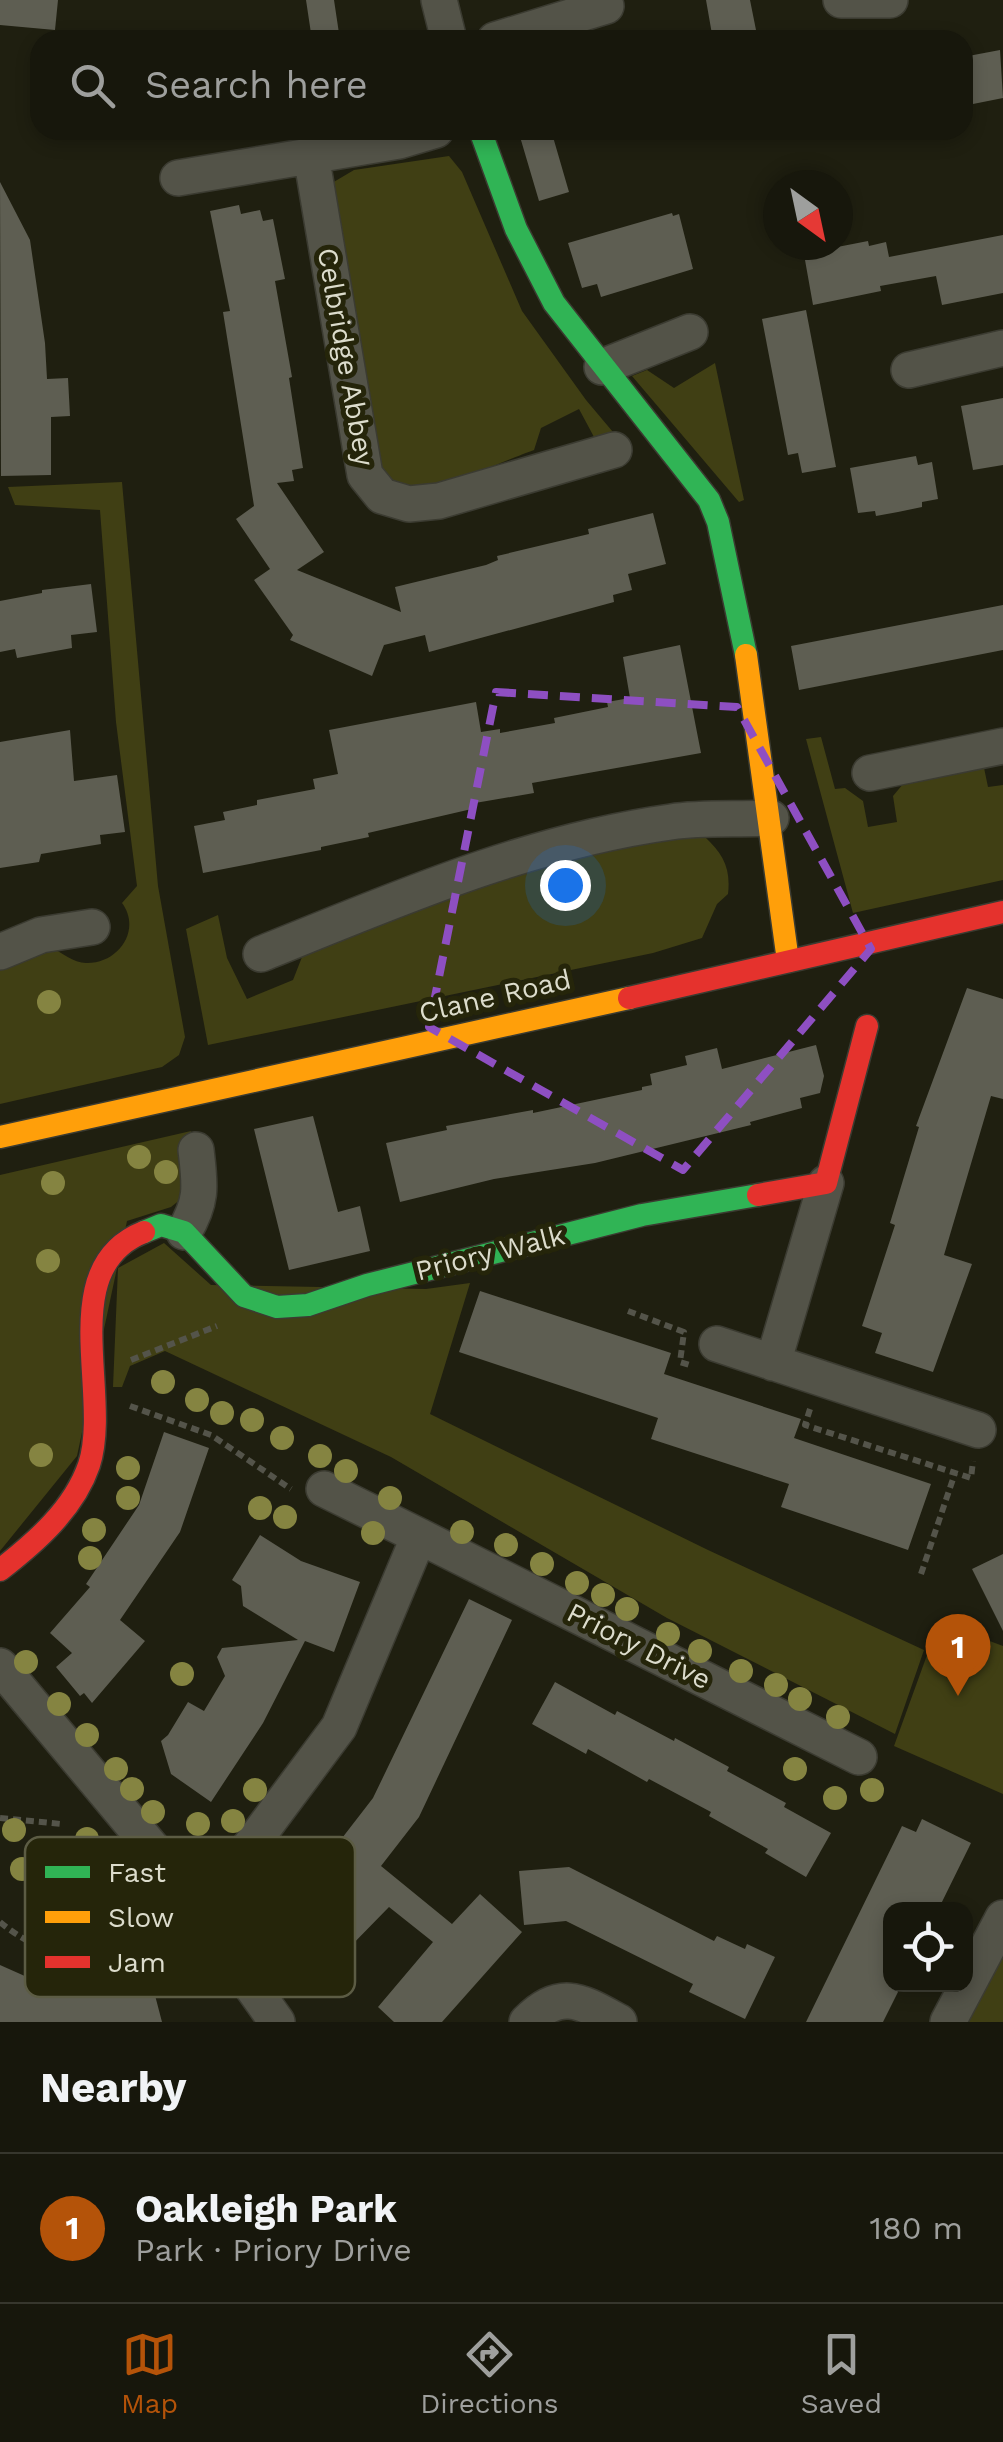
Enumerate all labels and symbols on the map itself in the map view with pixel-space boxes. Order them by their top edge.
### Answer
north arrow [763,170,853,260]
street label: Celbridge Abbey [311,245,382,469]
your location [540,860,591,911]
street label: Clane Road [416,962,574,1030]
street label: Priory Walk [412,1218,568,1288]
street label: Priory Drive [562,1596,716,1696]
pin: 1 [926,1614,990,1696]
legend [25,1837,355,1997]
text: Fast [108,1856,166,1889]
text: Slow [108,1901,174,1934]
text: Jam [108,1946,166,1979]

